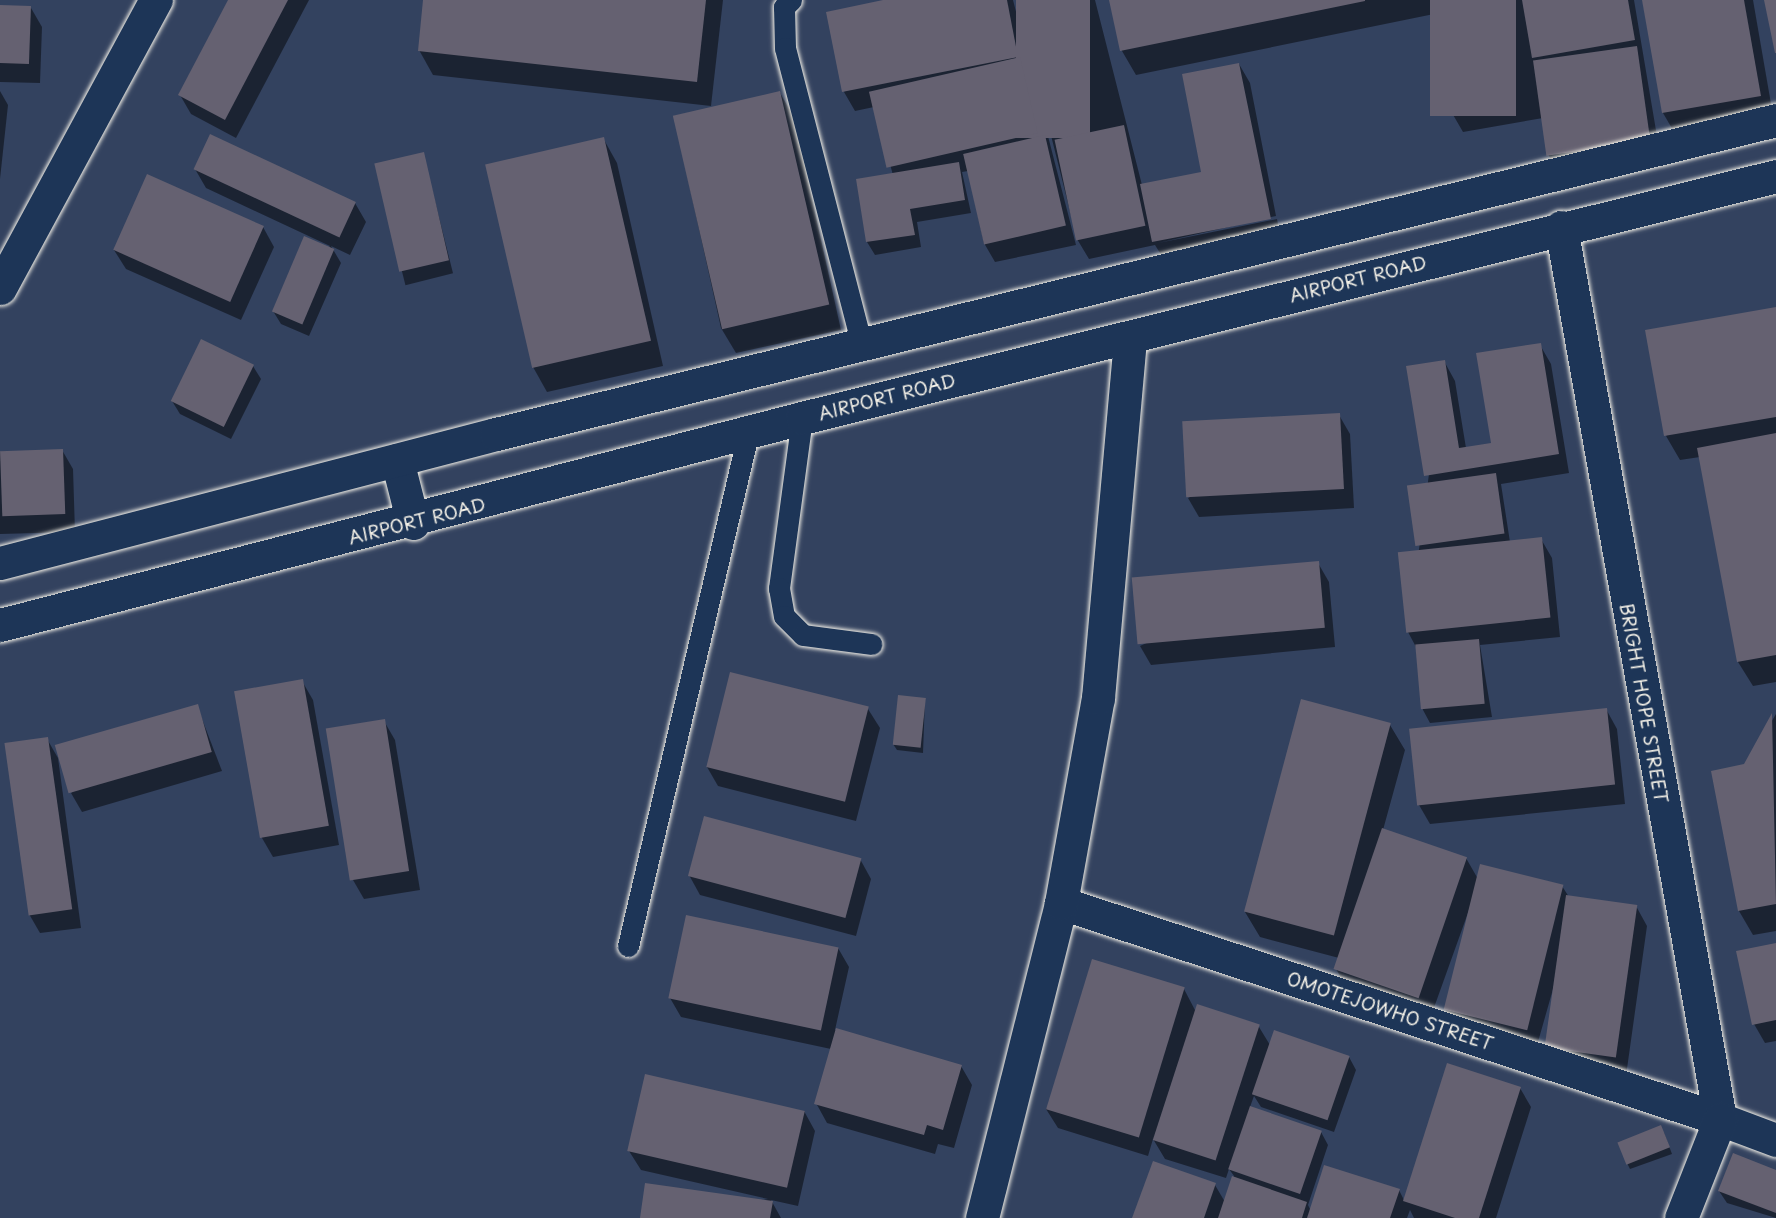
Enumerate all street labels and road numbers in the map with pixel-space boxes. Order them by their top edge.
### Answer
street label: AIRPORT ROAD [1287,251,1429,307]
street label: AIRPORT ROAD [816,369,958,425]
street label: AIRPORT ROAD [346,493,488,549]
street label: BRIGHT HOPE STREET [1616,600,1672,806]
street label: OMOTEJOWHO STREET [1284,967,1496,1055]

